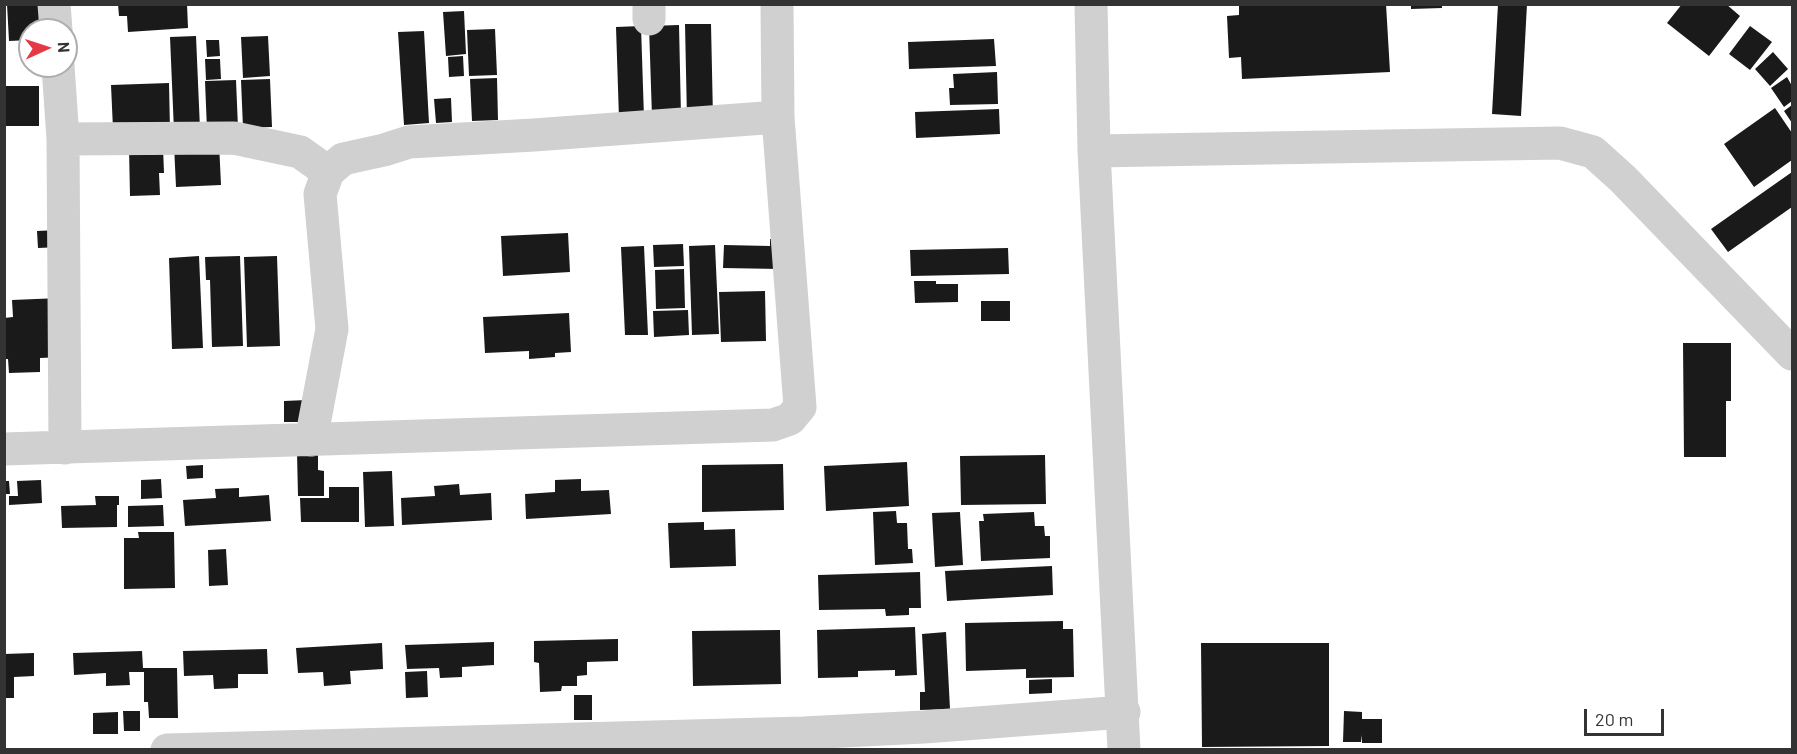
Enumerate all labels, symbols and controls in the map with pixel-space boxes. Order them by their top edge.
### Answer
north arrow [18,18,78,78]
text: N [55,41,74,53]
scale bar [1587,697,1666,735]
text: 20 m [1595,708,1633,730]

